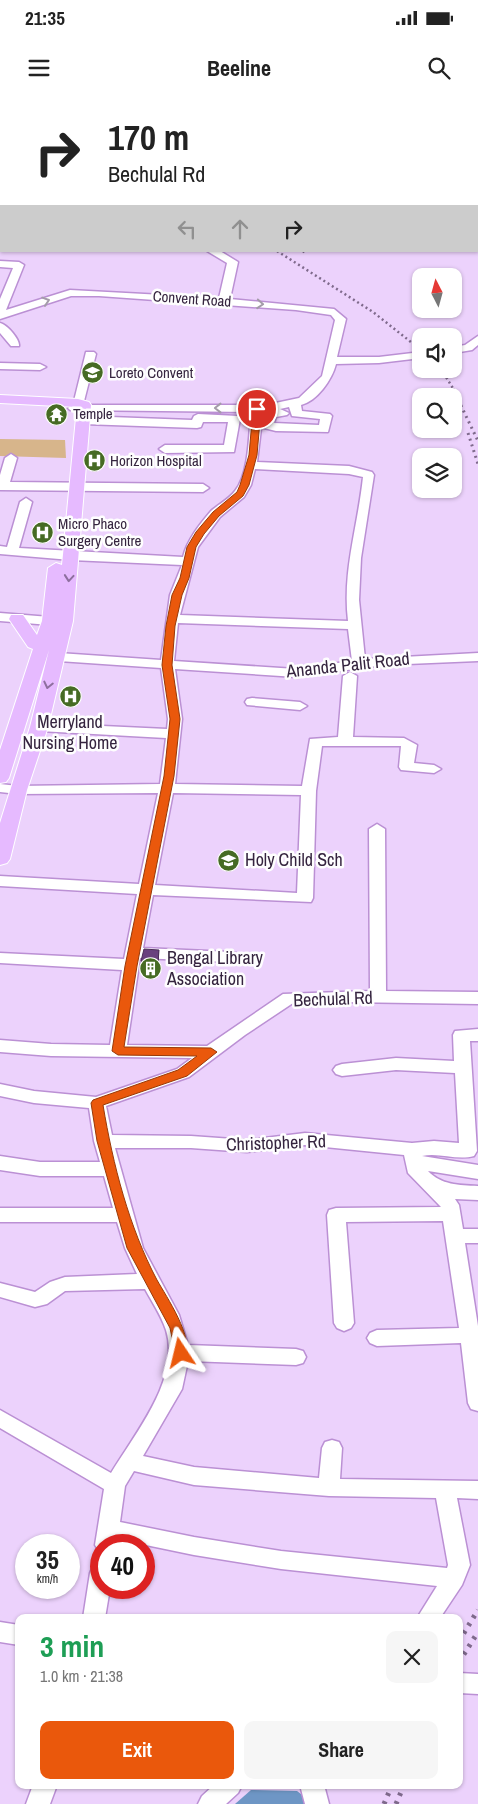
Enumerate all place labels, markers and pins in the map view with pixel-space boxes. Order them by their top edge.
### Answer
school or university icon: Loreto Convent [81,361,105,385]
place label: Loreto Convent [109,362,194,383]
pin [236,388,278,430]
temple icon: Temple [45,402,69,426]
place label: Temple [73,403,113,424]
hospital icon: Horizon Hospital [82,449,106,473]
place label: Horizon Hospital [110,450,202,471]
place label: Micro Phaco Surgery Centre [58,513,142,551]
hospital icon: Micro Phaco Surgery Centre [30,521,54,545]
hospital icon: Merryland Nursing Home [58,685,82,709]
place label: Merryland Nursing Home [22,709,118,755]
place label: Holy Child Sch [245,847,343,872]
school or university icon: Holy Child Sch [217,848,241,872]
place label: Bengal Library Association [166,945,264,991]
building icon: Bengal Library Association [139,956,163,980]

